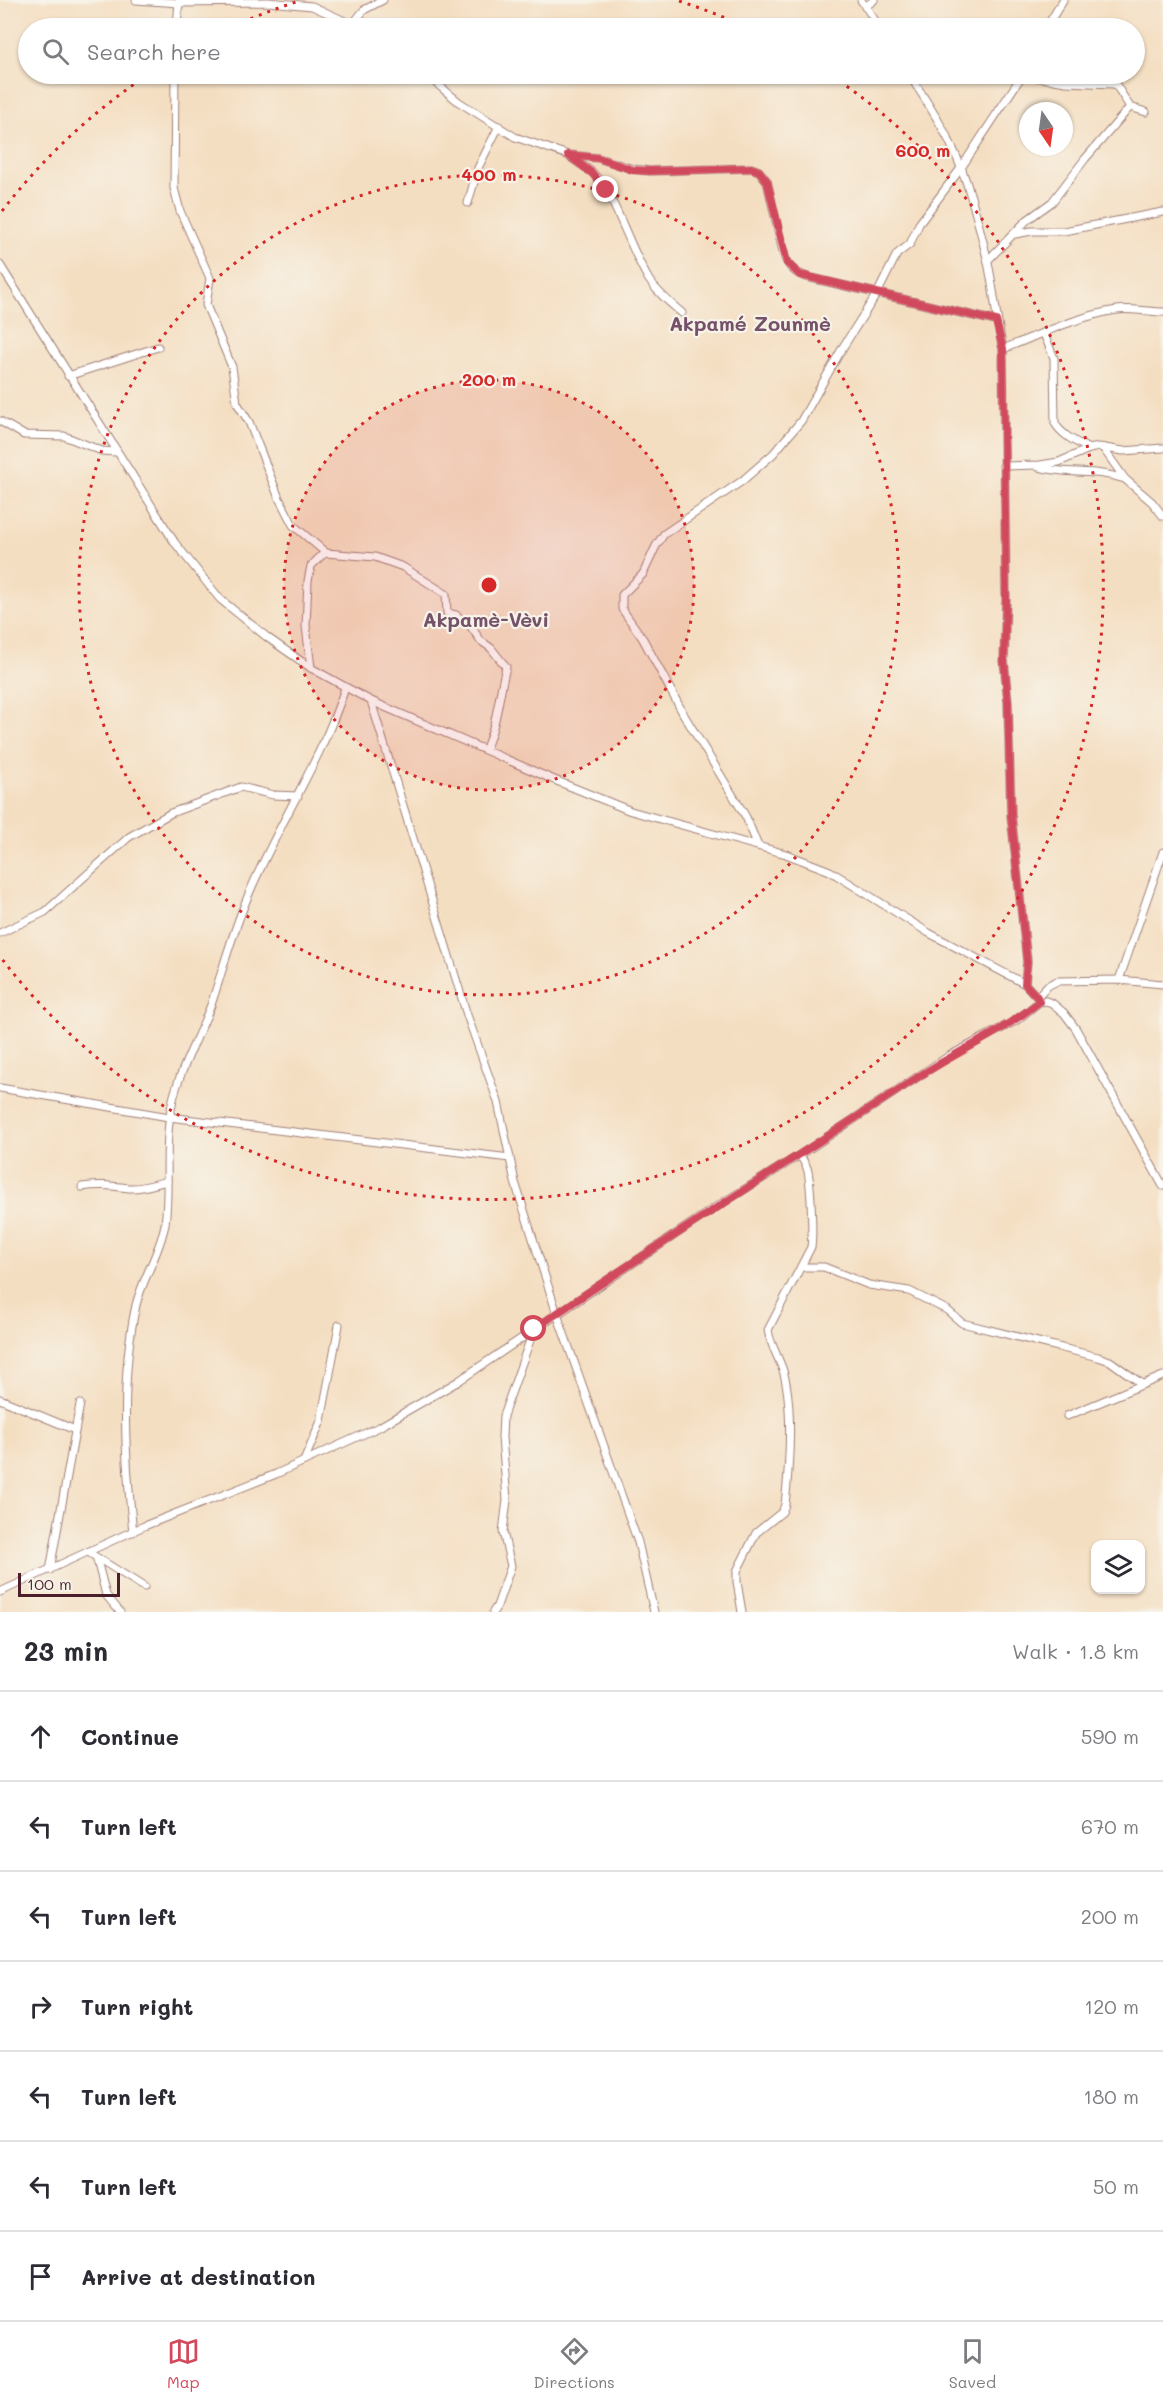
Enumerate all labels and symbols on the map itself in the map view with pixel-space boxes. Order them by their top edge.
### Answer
north arrow [1019,102,1073,156]
text: 600 m [896,138,950,162]
text: 400 m [461,162,517,186]
route end [592,176,618,202]
district label: Akpamé Zounmè [669,310,831,336]
text: 200 m [462,367,516,391]
centre of rings [479,575,499,595]
district label: Akpamè-Vèvi [423,606,549,632]
route start [520,1315,546,1341]
scale bar [18,1570,120,1598]

